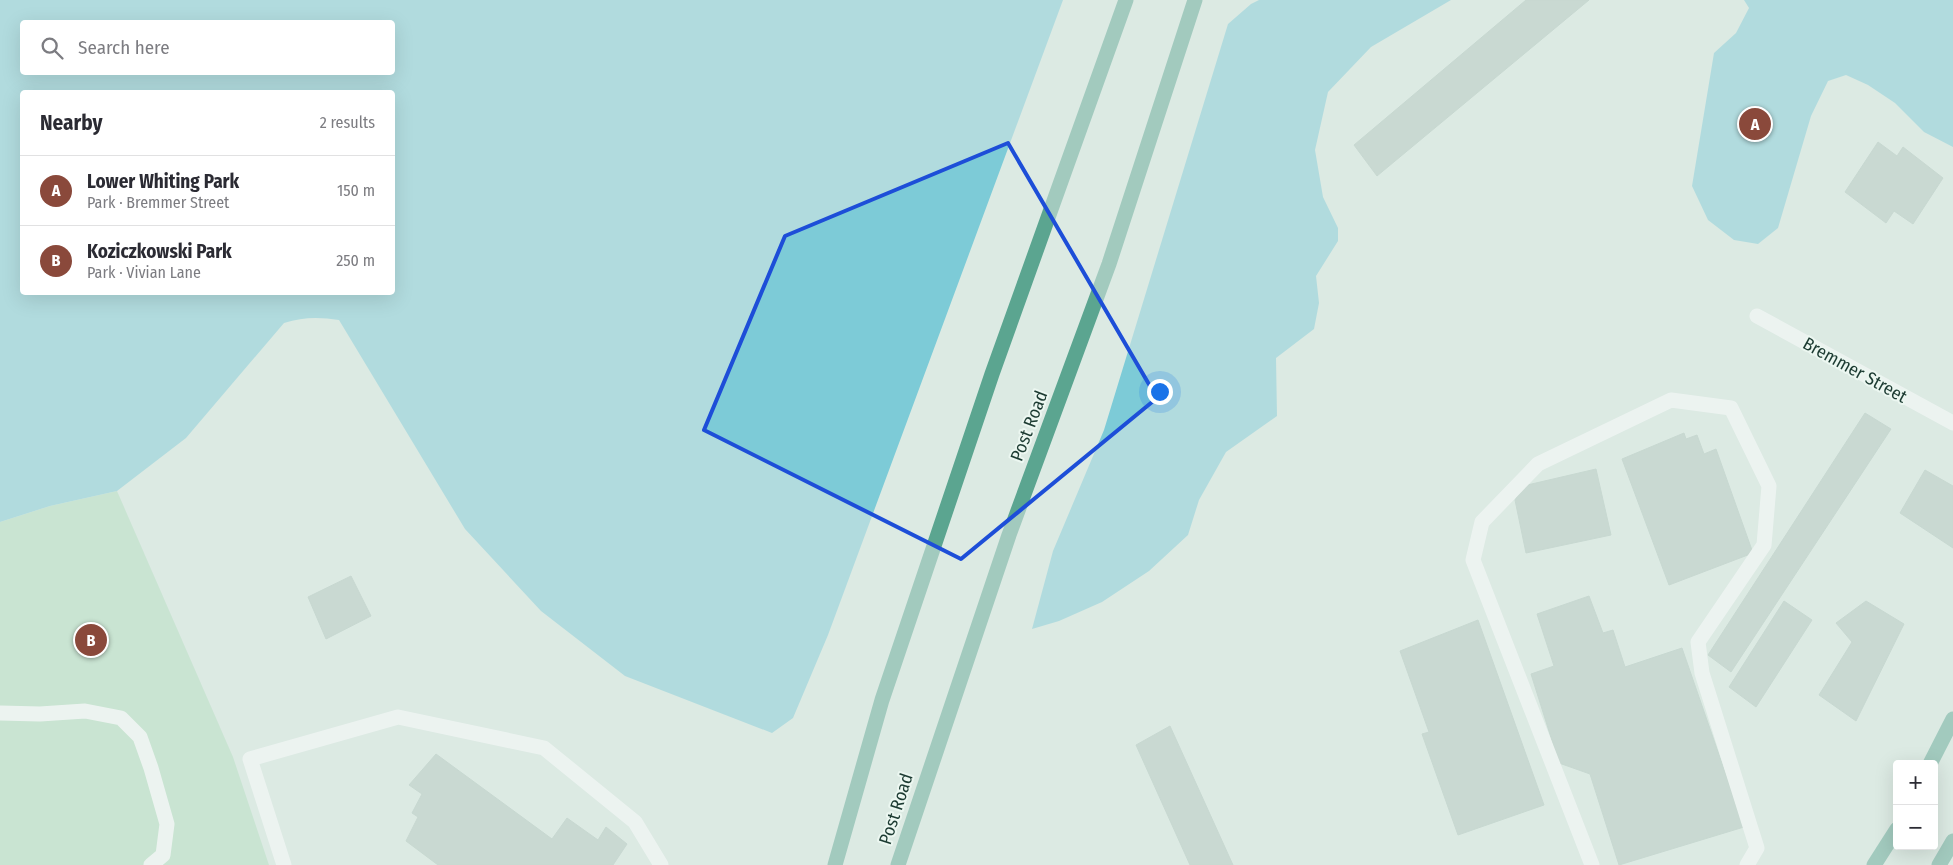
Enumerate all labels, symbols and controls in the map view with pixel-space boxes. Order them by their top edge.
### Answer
search box [20,20,395,75]
icon: search [38,34,66,62]
text: Search here [78,36,170,59]
pin: A [1739,105,1771,143]
text: Nearby [40,110,102,136]
text: 2 results [320,113,375,132]
text: Lower Whiting Park [87,170,239,193]
text: A [52,181,60,200]
text: 150 m [337,181,375,200]
text: Park · Bremmer Street [87,193,229,212]
text: Koziczkowski Park [87,240,232,263]
text: B [52,251,60,270]
text: 250 m [336,251,375,270]
text: Park · Vivian Lane [87,263,201,282]
street label: Bremmer Street [1799,332,1911,408]
your location [1147,379,1173,405]
street label: Post Road [1006,388,1052,464]
pin: B [75,621,107,659]
map controls [1893,760,1938,850]
button: + [1893,760,1938,805]
street label: Post Road [874,771,918,847]
button: − [1893,805,1938,850]

